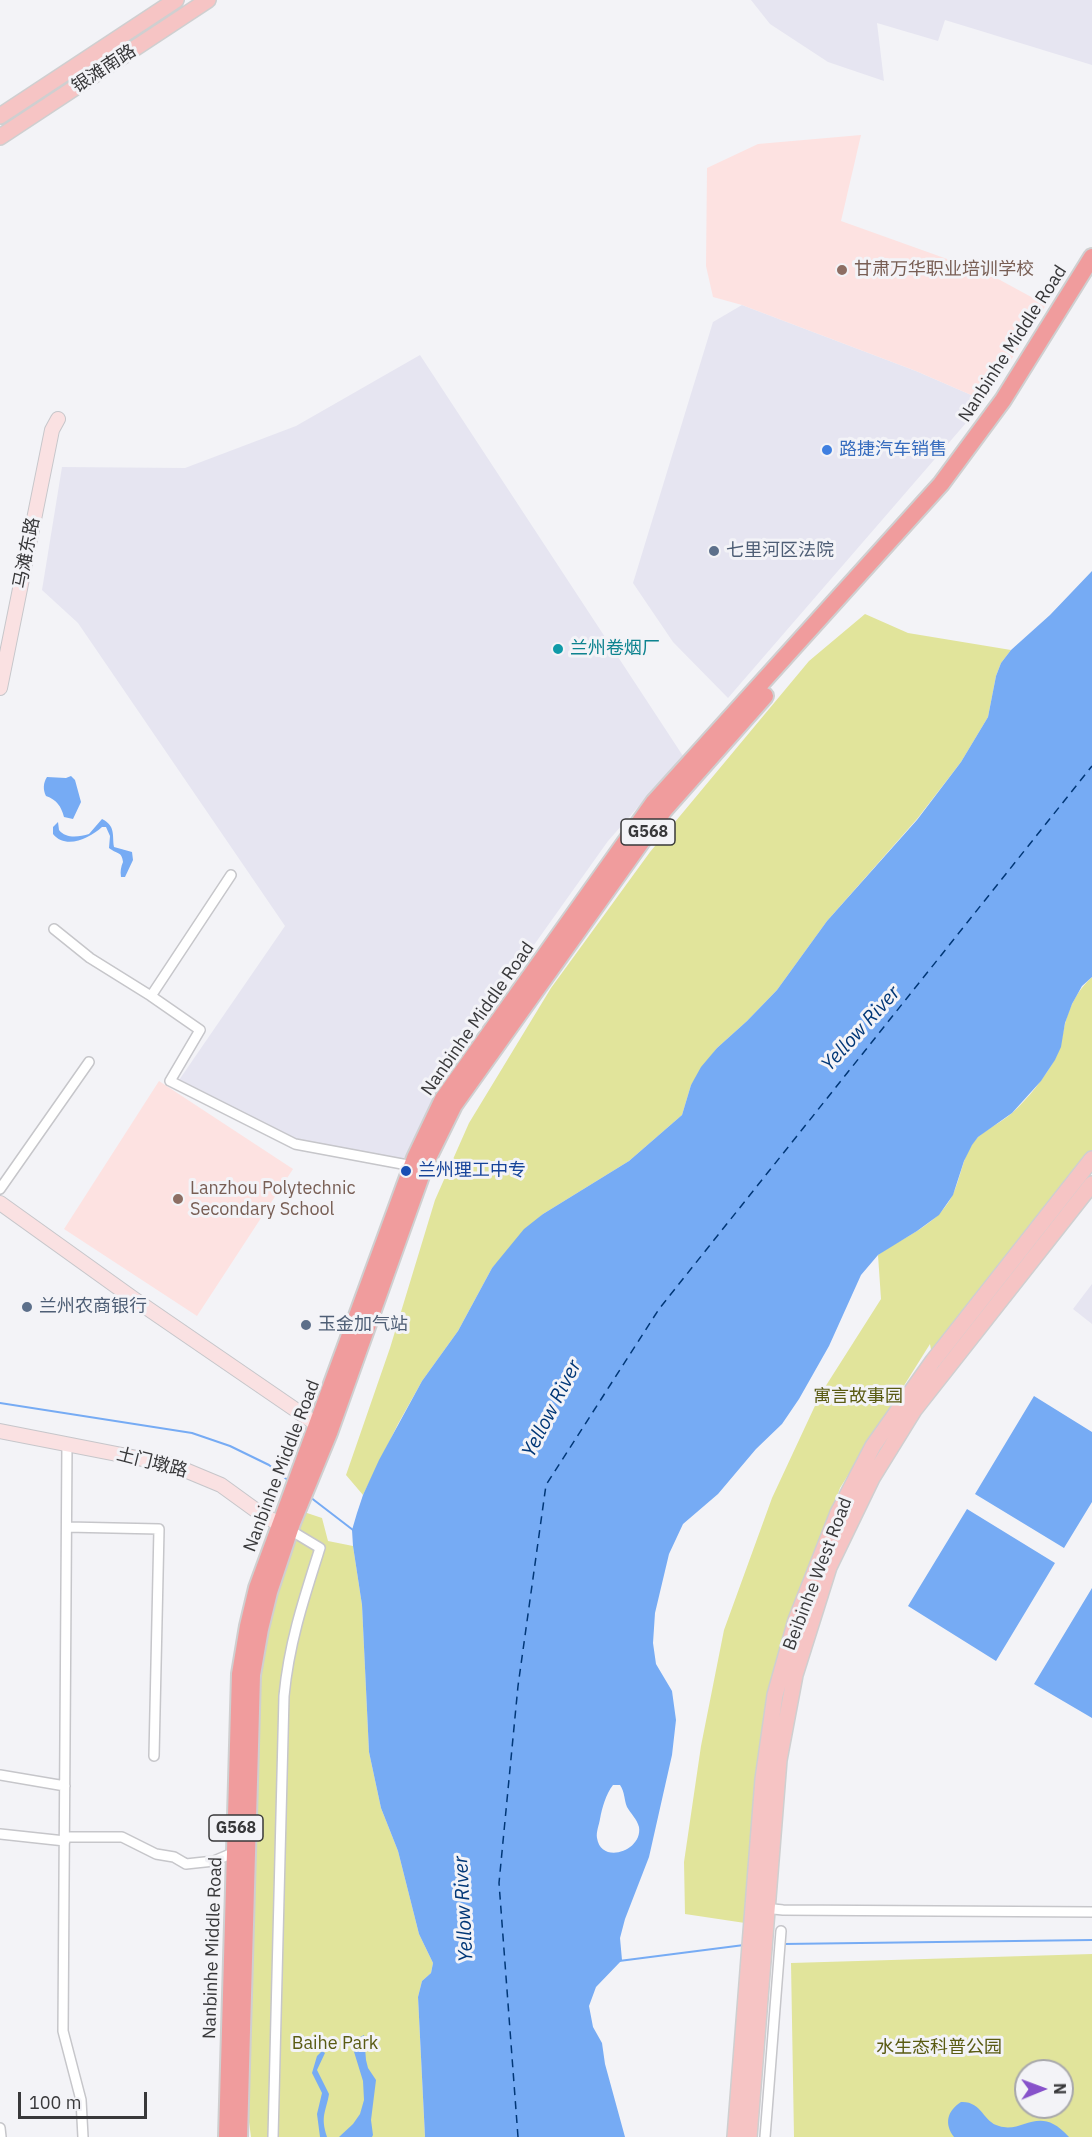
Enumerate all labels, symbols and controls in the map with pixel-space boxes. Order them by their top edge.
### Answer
street label: 银滩南路 [68,40,140,98]
place label: 甘肃万华职业培训学校 [854,259,1034,281]
street label: Nanbinhe Middle Road [954,262,1072,426]
marker: 甘肃万华职业培训学校 [835,263,849,277]
place label: 路捷汽车销售 [839,439,947,461]
marker: 路捷汽车销售 [820,443,834,457]
street label: 马滩东路 [10,516,44,590]
place label: 七里河区法院 [726,540,834,562]
marker: 七里河区法院 [707,544,721,558]
place label: 兰州卷烟厂 [570,638,660,660]
marker: 兰州卷烟厂 [551,642,565,656]
road number: G568 [621,819,675,845]
street label: Nanbinhe Middle Road [417,938,539,1100]
water label: Yellow River [817,982,905,1076]
place label: 兰州理工中专 [418,1160,526,1182]
marker: 兰州理工中专 [399,1164,413,1178]
place label: Lanzhou Polytechnic Secondary School [190,1178,355,1220]
marker: Lanzhou Polytechnic Secondary School [171,1192,185,1206]
place label: 兰州农商银行 [39,1296,147,1318]
marker: 兰州农商银行 [20,1300,34,1314]
place label: 玉金加气站 [318,1314,408,1336]
marker: 玉金加气站 [299,1318,313,1332]
water label: Yellow River [517,1356,587,1462]
street label: Nanbinhe Middle Road [239,1377,325,1555]
park label: 寓言故事园 [813,1386,903,1408]
street label: 土门墩路 [114,1444,190,1482]
street label: Beibinhe West Road [779,1495,857,1653]
road number: G568 [209,1815,263,1841]
water label: Yellow River [449,1855,479,1963]
street label: Nanbinhe Middle Road [199,1856,227,2040]
park label: Baihe Park [292,2033,378,2055]
park label: 水生态科普公园 [876,2037,1002,2059]
north arrow [1014,2059,1074,2119]
scale bar [21,2080,150,2118]
text: N [1050,2083,1070,2095]
text: 100 m [29,2091,81,2114]

